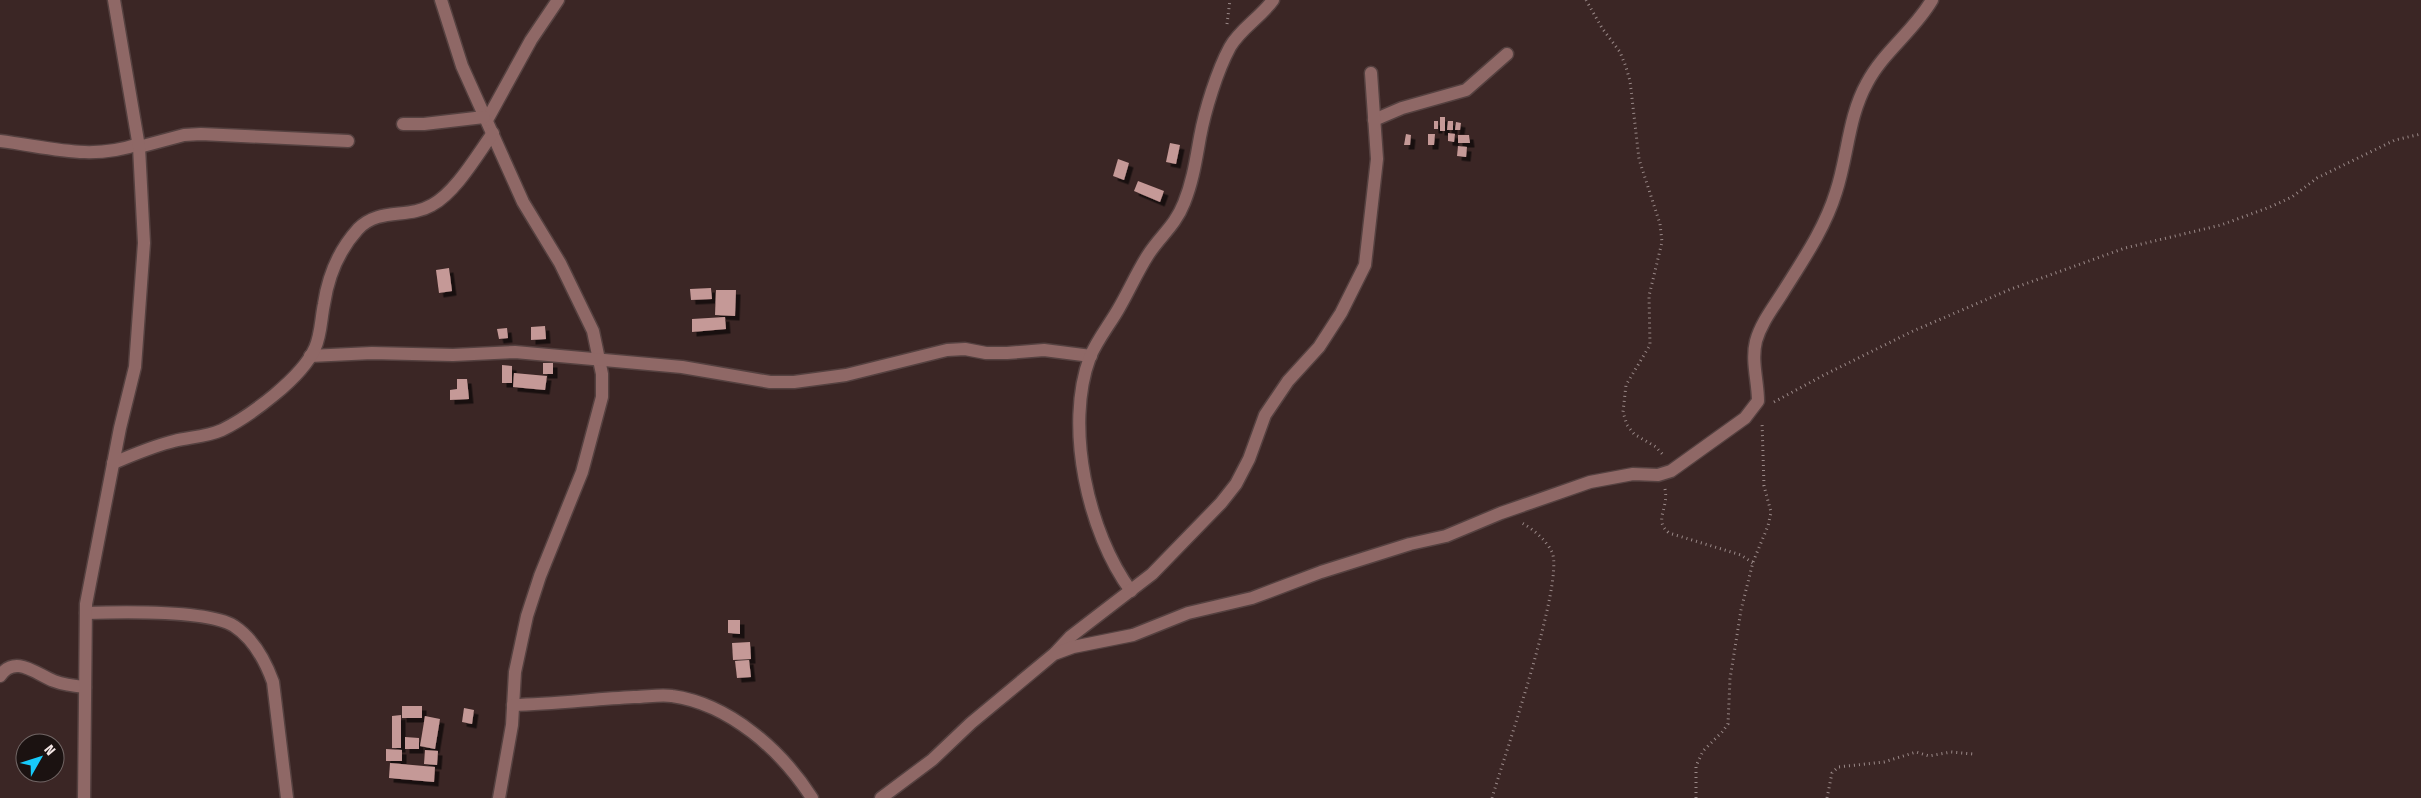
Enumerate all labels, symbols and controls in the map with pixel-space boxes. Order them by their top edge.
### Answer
north arrow [15,733,65,783]
text: N [40,742,59,759]

